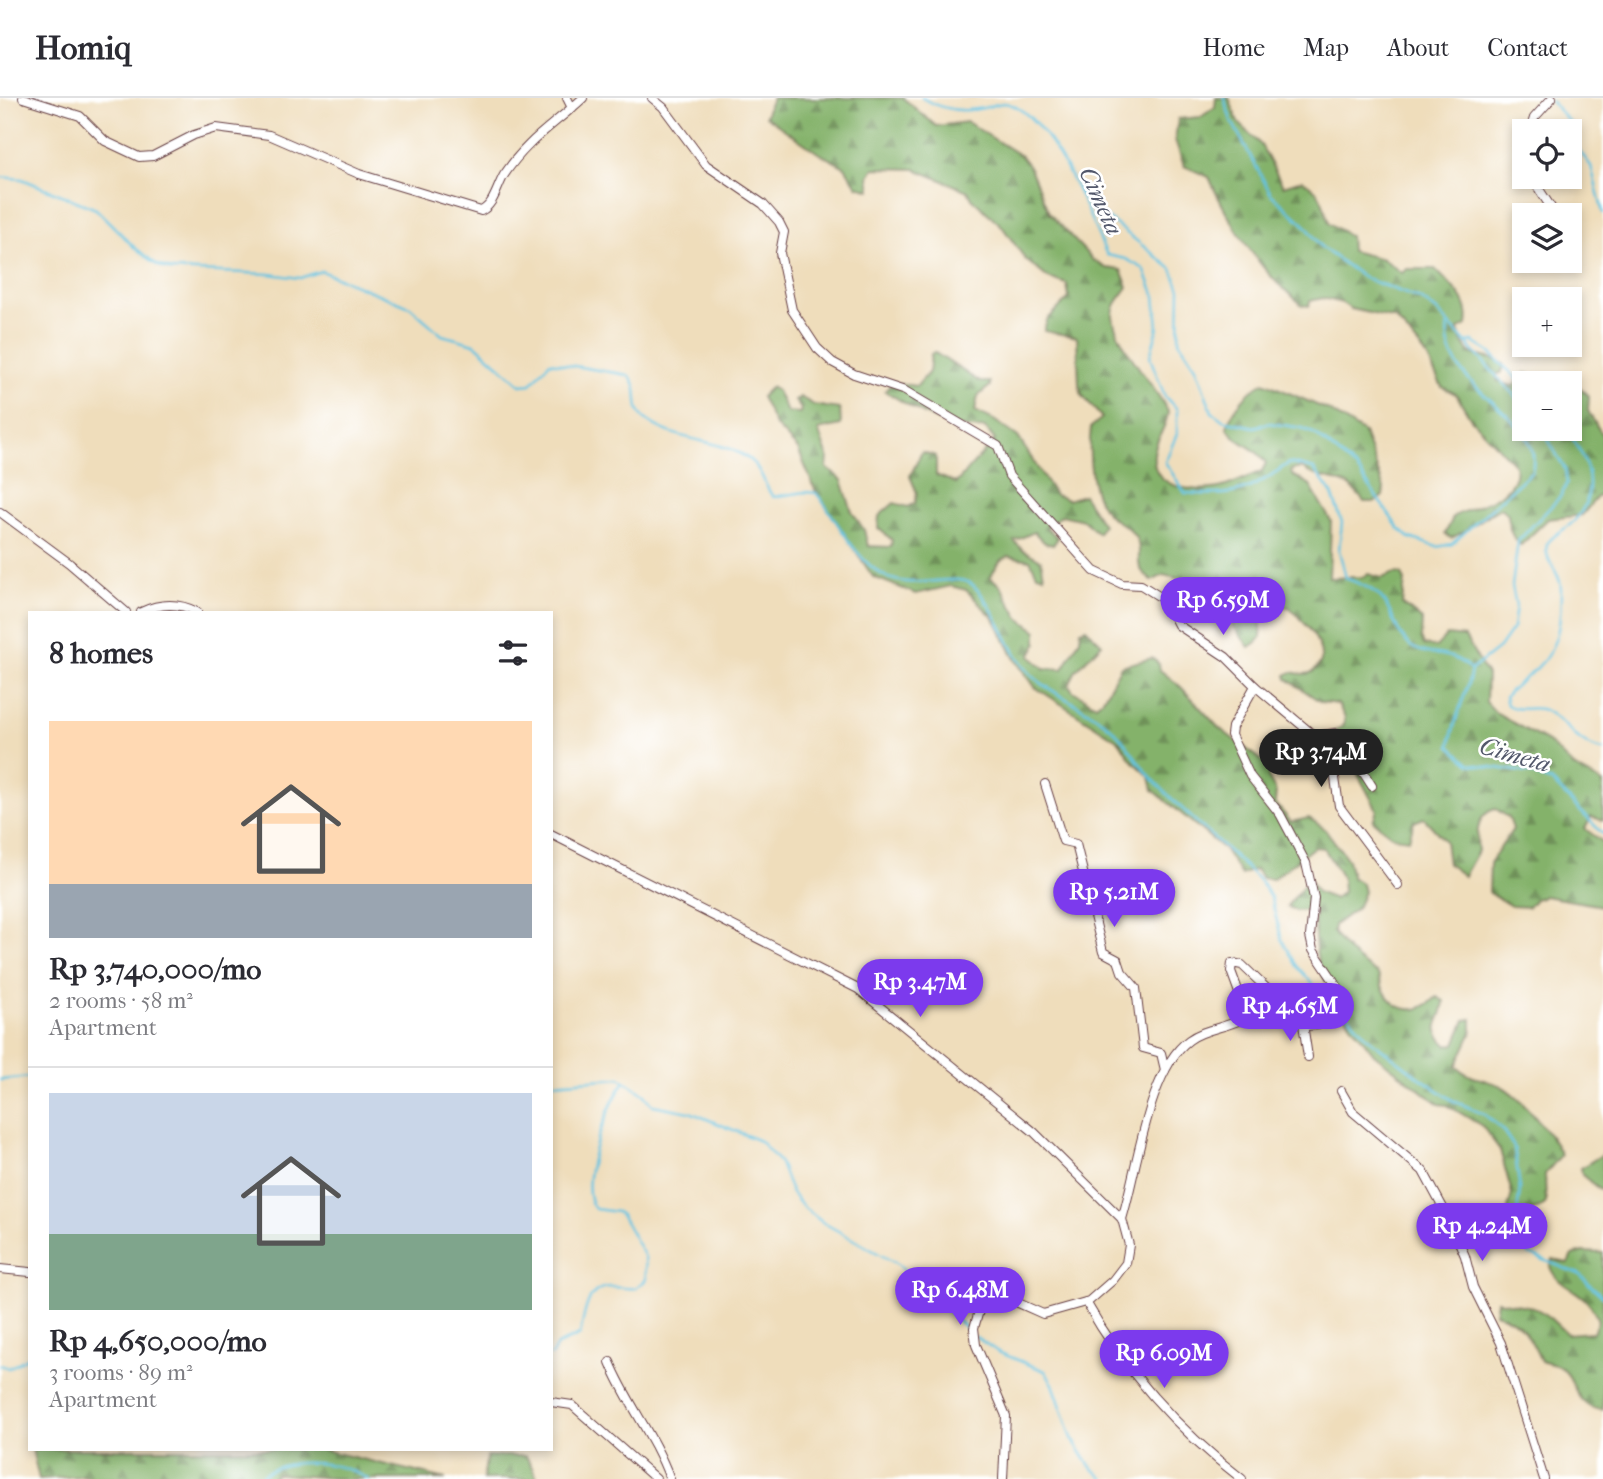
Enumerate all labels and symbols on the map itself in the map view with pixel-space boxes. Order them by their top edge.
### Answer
water label: Cimeta [1074,163,1128,239]
pin: Rp 6.59M [1151,578,1295,637]
pin: Rp 3.74M [1249,730,1393,789]
water label: Cimeta [1477,732,1553,778]
pin: Rp 5.21M [1042,870,1186,929]
pin: Rp 3.47M [848,960,992,1019]
pin: Rp 4.65M [1218,984,1362,1043]
pin: Rp 4.24M [1410,1204,1554,1263]
pin: Rp 6.48M [888,1268,1032,1327]
pin: Rp 6.09M [1092,1330,1236,1390]

